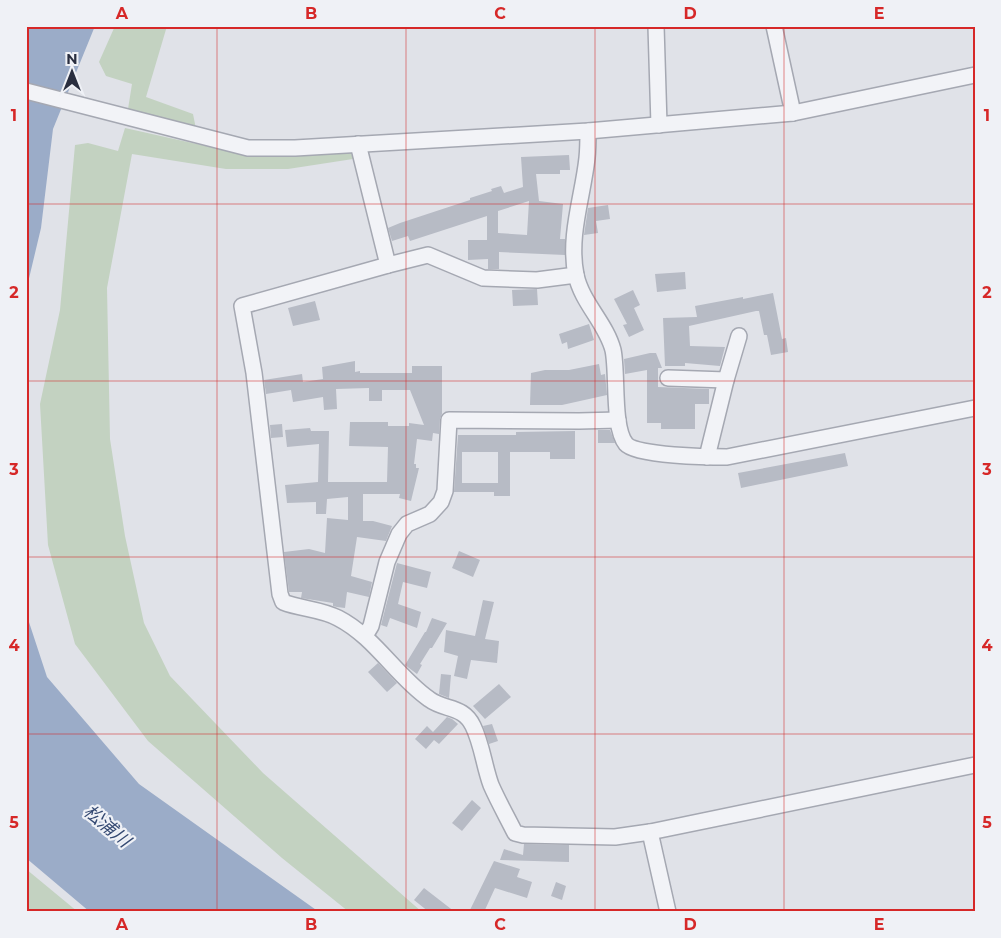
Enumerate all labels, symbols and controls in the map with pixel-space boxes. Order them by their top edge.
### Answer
text: A [115,4,129,23]
text: B [305,4,317,23]
text: C [494,4,506,23]
text: D [683,4,697,23]
text: E [874,4,884,23]
north arrow [48,48,98,98]
text: N [66,50,78,68]
text: 1 [11,106,17,125]
text: 1 [984,106,990,125]
text: 2 [9,283,19,302]
text: 2 [982,283,992,302]
text: 3 [8,460,19,479]
text: 3 [981,460,992,479]
text: 4 [8,636,20,655]
text: 4 [981,636,993,655]
water label: 松浦川 [79,800,136,853]
text: 5 [9,813,19,832]
text: 5 [982,813,992,832]
text: A [115,915,129,934]
text: B [305,915,317,934]
text: C [494,915,506,934]
text: D [683,915,697,934]
text: E [874,915,884,934]

